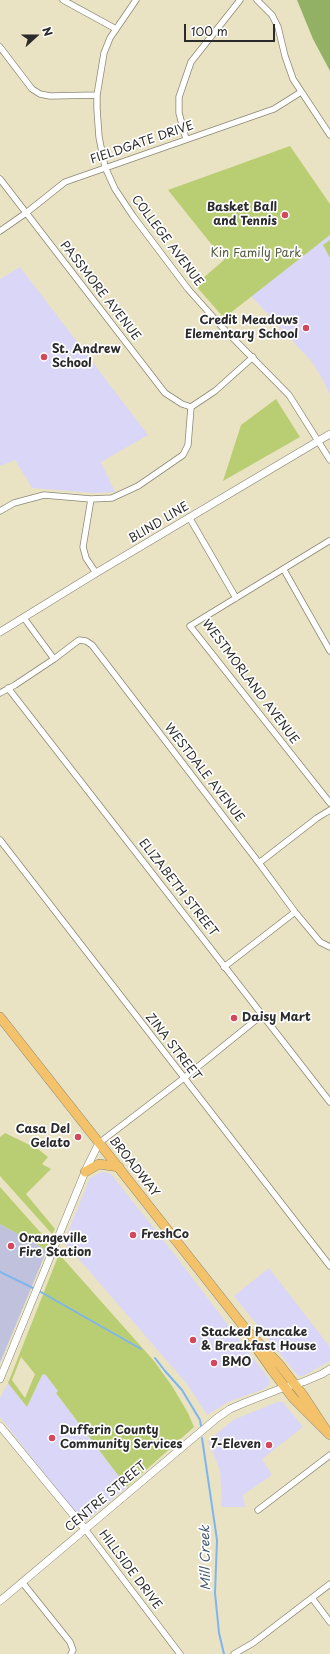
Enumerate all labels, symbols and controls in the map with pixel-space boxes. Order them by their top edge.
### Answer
north arrow [16,16,56,56]
scale bar [186,16,277,42]
text: 100 m [191,22,228,40]
text: N [38,24,57,39]
street label: FIELDGATE DRIVE [88,119,196,167]
street label: COLLEGE AVENUE [128,193,206,289]
place label: Basket Ball and Tennis [207,201,277,229]
marker: Basket Ball and Tennis [280,210,290,220]
street label: PASSMORE AVENUE [57,239,143,343]
park label: Kin Family Park [210,247,302,261]
place label: Credit Meadows Elementary School [185,314,298,342]
marker: Credit Meadows Elementary School [301,323,311,333]
place label: St. Andrew School [52,343,121,371]
marker: St. Andrew School [39,352,49,362]
street label: BLIND LINE [126,499,192,547]
street label: WESTMORLAND AVENUE [199,617,301,747]
street label: WESTDALE AVENUE [161,721,247,825]
street label: ELIZABETH STREET [135,836,221,940]
street label: ZINA STREET [142,1010,204,1084]
place label: Daisy Mart [242,1011,311,1025]
marker: Daisy Mart [229,1013,239,1023]
place label: Casa Del Gelato [16,1123,70,1151]
marker: Casa Del Gelato [73,1132,83,1142]
street label: BROADWAY [106,1134,162,1200]
place label: FreshCo [141,1228,189,1242]
marker: FreshCo [128,1230,138,1240]
place label: Orangeville Fire Station [19,1232,91,1260]
marker: Orangeville Fire Station [6,1241,16,1251]
place label: Stacked Pancake & Breakfast House [201,1326,316,1354]
marker: Stacked Pancake & Breakfast House [188,1335,198,1345]
place label: BMO [222,1356,251,1370]
marker: BMO [209,1358,219,1368]
place label: Dufferin County Community Services [60,1424,182,1452]
marker: Dufferin County Community Services [47,1433,57,1443]
place label: 7-Eleven [211,1438,261,1452]
marker: 7-Eleven [264,1440,274,1450]
street label: CENTRE STREET [62,1459,150,1535]
water label: Mill Creek [198,1525,214,1591]
street label: HILLSIDE DRIVE [96,1528,164,1612]

